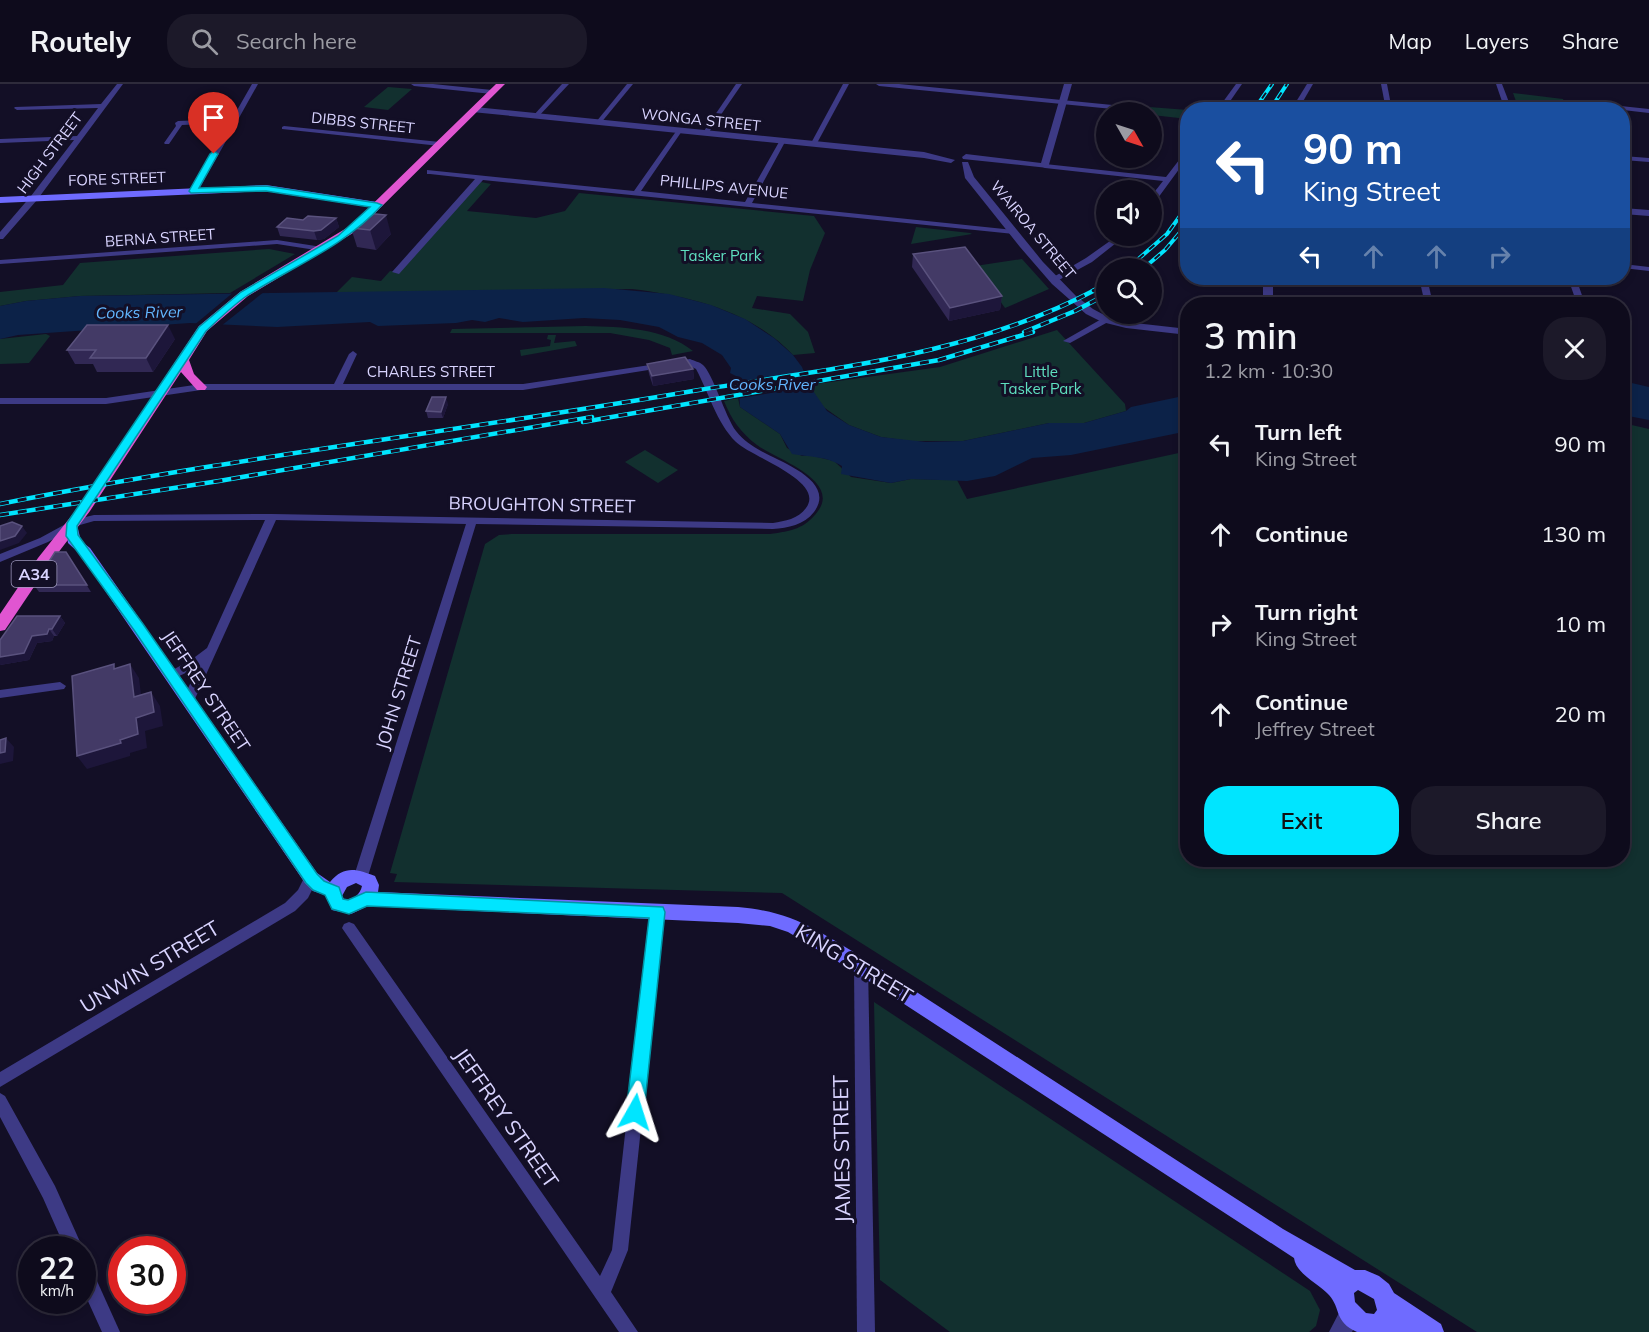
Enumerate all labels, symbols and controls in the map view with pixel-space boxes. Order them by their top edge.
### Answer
search box [167,14,587,68]
text: Routely [30,24,131,59]
icon: search [188,25,221,58]
text: Search here [236,27,357,55]
text: Map [1389,28,1432,54]
text: Layers [1465,28,1529,54]
text: Share [1562,28,1619,54]
pin [188,92,239,154]
icon: arrive [197,101,230,134]
north arrow [1096,102,1162,168]
map controls [1096,102,1162,324]
street label: WONGA STREET [640,104,762,135]
street label: HIGH STREET [13,108,86,197]
street label: DIBBS STREET [310,108,416,137]
text: 90 m [1303,122,1403,175]
icon: left [1204,126,1282,204]
street label: FORE STREET [68,167,166,190]
street label: PHILLIPS AVENUE [659,170,789,203]
text: King Street [1303,174,1440,208]
street label: WAIROA STREET [987,177,1080,283]
button: sound [1096,180,1162,246]
street label: BERNA STREET [104,224,216,251]
icon: left [1294,240,1327,273]
icon: ahead [1357,240,1390,273]
icon: ahead [1420,240,1453,273]
icon: right [1483,240,1516,273]
park label: Tasker Park [681,246,762,265]
button: search [1096,258,1162,324]
water label: Cooks River [96,301,184,323]
text: 3 min [1204,313,1298,358]
button: close [1543,317,1606,380]
text: 1.2 km · 10:30 [1204,358,1333,383]
street label: CHARLES STREET [367,362,495,381]
park label: Little Tasker Park [1001,362,1082,398]
water label: Cooks River [729,374,817,394]
text: Turn left [1255,418,1342,446]
icon: left [1204,428,1237,461]
text: 90 m [1555,430,1606,458]
text: King Street [1255,446,1357,471]
street label: BROUGHTON STREET [448,491,636,518]
icon: ahead [1204,518,1237,551]
text: Continue [1255,520,1348,548]
text: 130 m [1541,520,1606,548]
road number: A34 [12,561,57,587]
text: Turn right [1255,598,1358,626]
icon: right [1204,608,1237,641]
text: 10 m [1555,610,1606,638]
street label: JEFFREY STREET [157,626,256,756]
text: King Street [1255,626,1357,651]
street label: JOHN STREET [370,633,427,753]
text: Continue [1255,688,1348,716]
icon: ahead [1204,698,1237,731]
text: 20 m [1555,700,1606,728]
text: Jeffrey Street [1255,716,1375,741]
button: Exit [1204,786,1399,855]
button: Share [1411,786,1606,855]
street label: UNWIN STREET [75,914,224,1018]
street label: KING STREET [791,918,918,1009]
street label: JEFFREY STREET [449,1042,565,1193]
street label: JAMES STREET [827,1074,855,1223]
position arrow [603,1080,667,1144]
speed limit sign: 30 [108,1236,186,1314]
text: 22 [39,1249,75,1287]
text: km/h [40,1281,74,1300]

